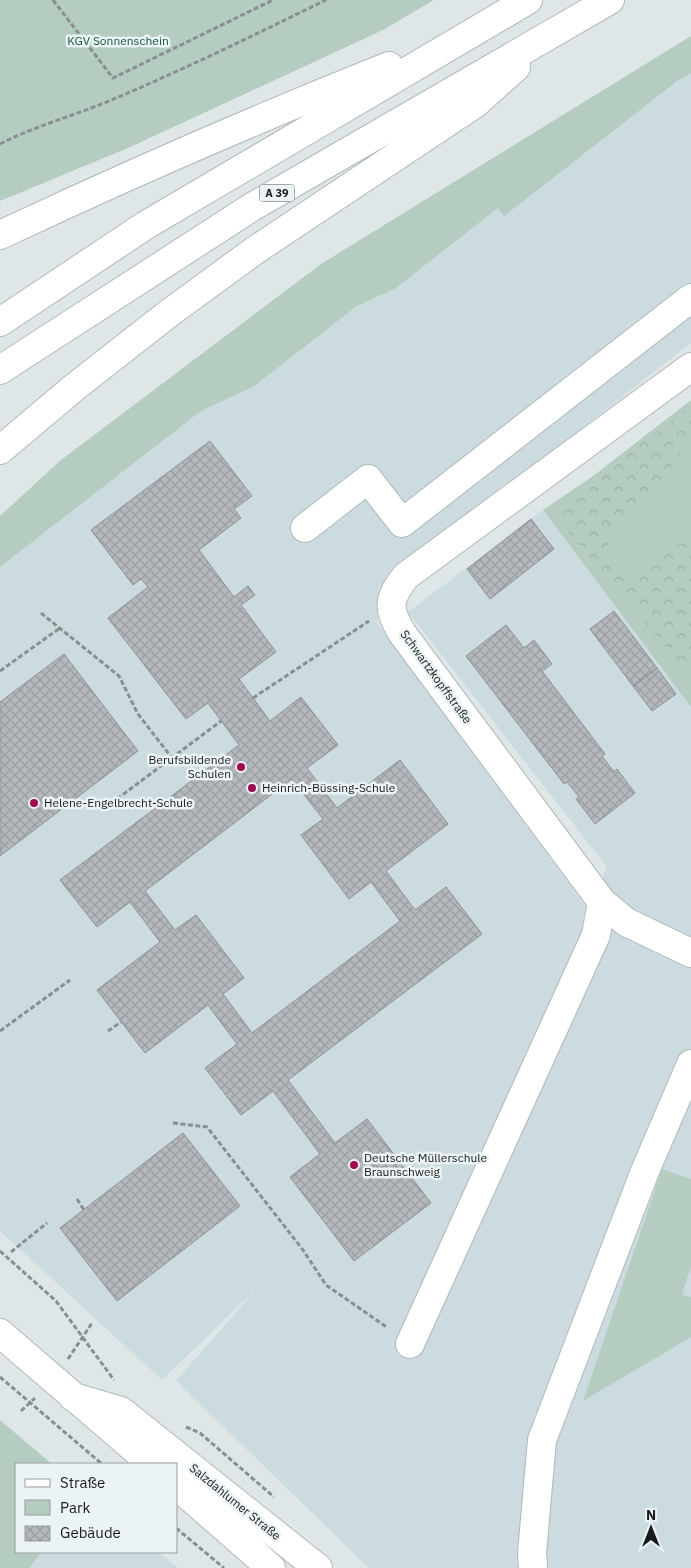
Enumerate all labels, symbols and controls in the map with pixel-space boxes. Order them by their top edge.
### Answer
park label: KGV Sonnenschein [67,33,169,48]
road number: A 39 [260,184,294,202]
street label: Schwartzkopffstraße [397,627,476,727]
place label: Berufsbildende Schulen [148,752,231,781]
marker: Berufsbildende Schulen [235,761,247,773]
place label: Heinrich-Büssing-Schule [262,780,396,795]
marker: Heinrich-Büssing-Schule [246,782,258,794]
place label: Helene-Engelbrecht-Schule [44,795,193,810]
marker: Helene-Engelbrecht-Schule [28,797,40,809]
place label: Deutsche Müllerschule Braunschweig [364,1150,488,1179]
marker: Deutsche Müllerschule Braunschweig [348,1159,360,1171]
street label: Salzdahlumer Straße [187,1460,284,1543]
legend [15,1463,178,1553]
text: Straße [60,1473,105,1492]
text: Park [60,1498,90,1517]
north arrow [626,1503,676,1553]
text: N [646,1506,656,1524]
text: Gebäude [60,1523,121,1542]

